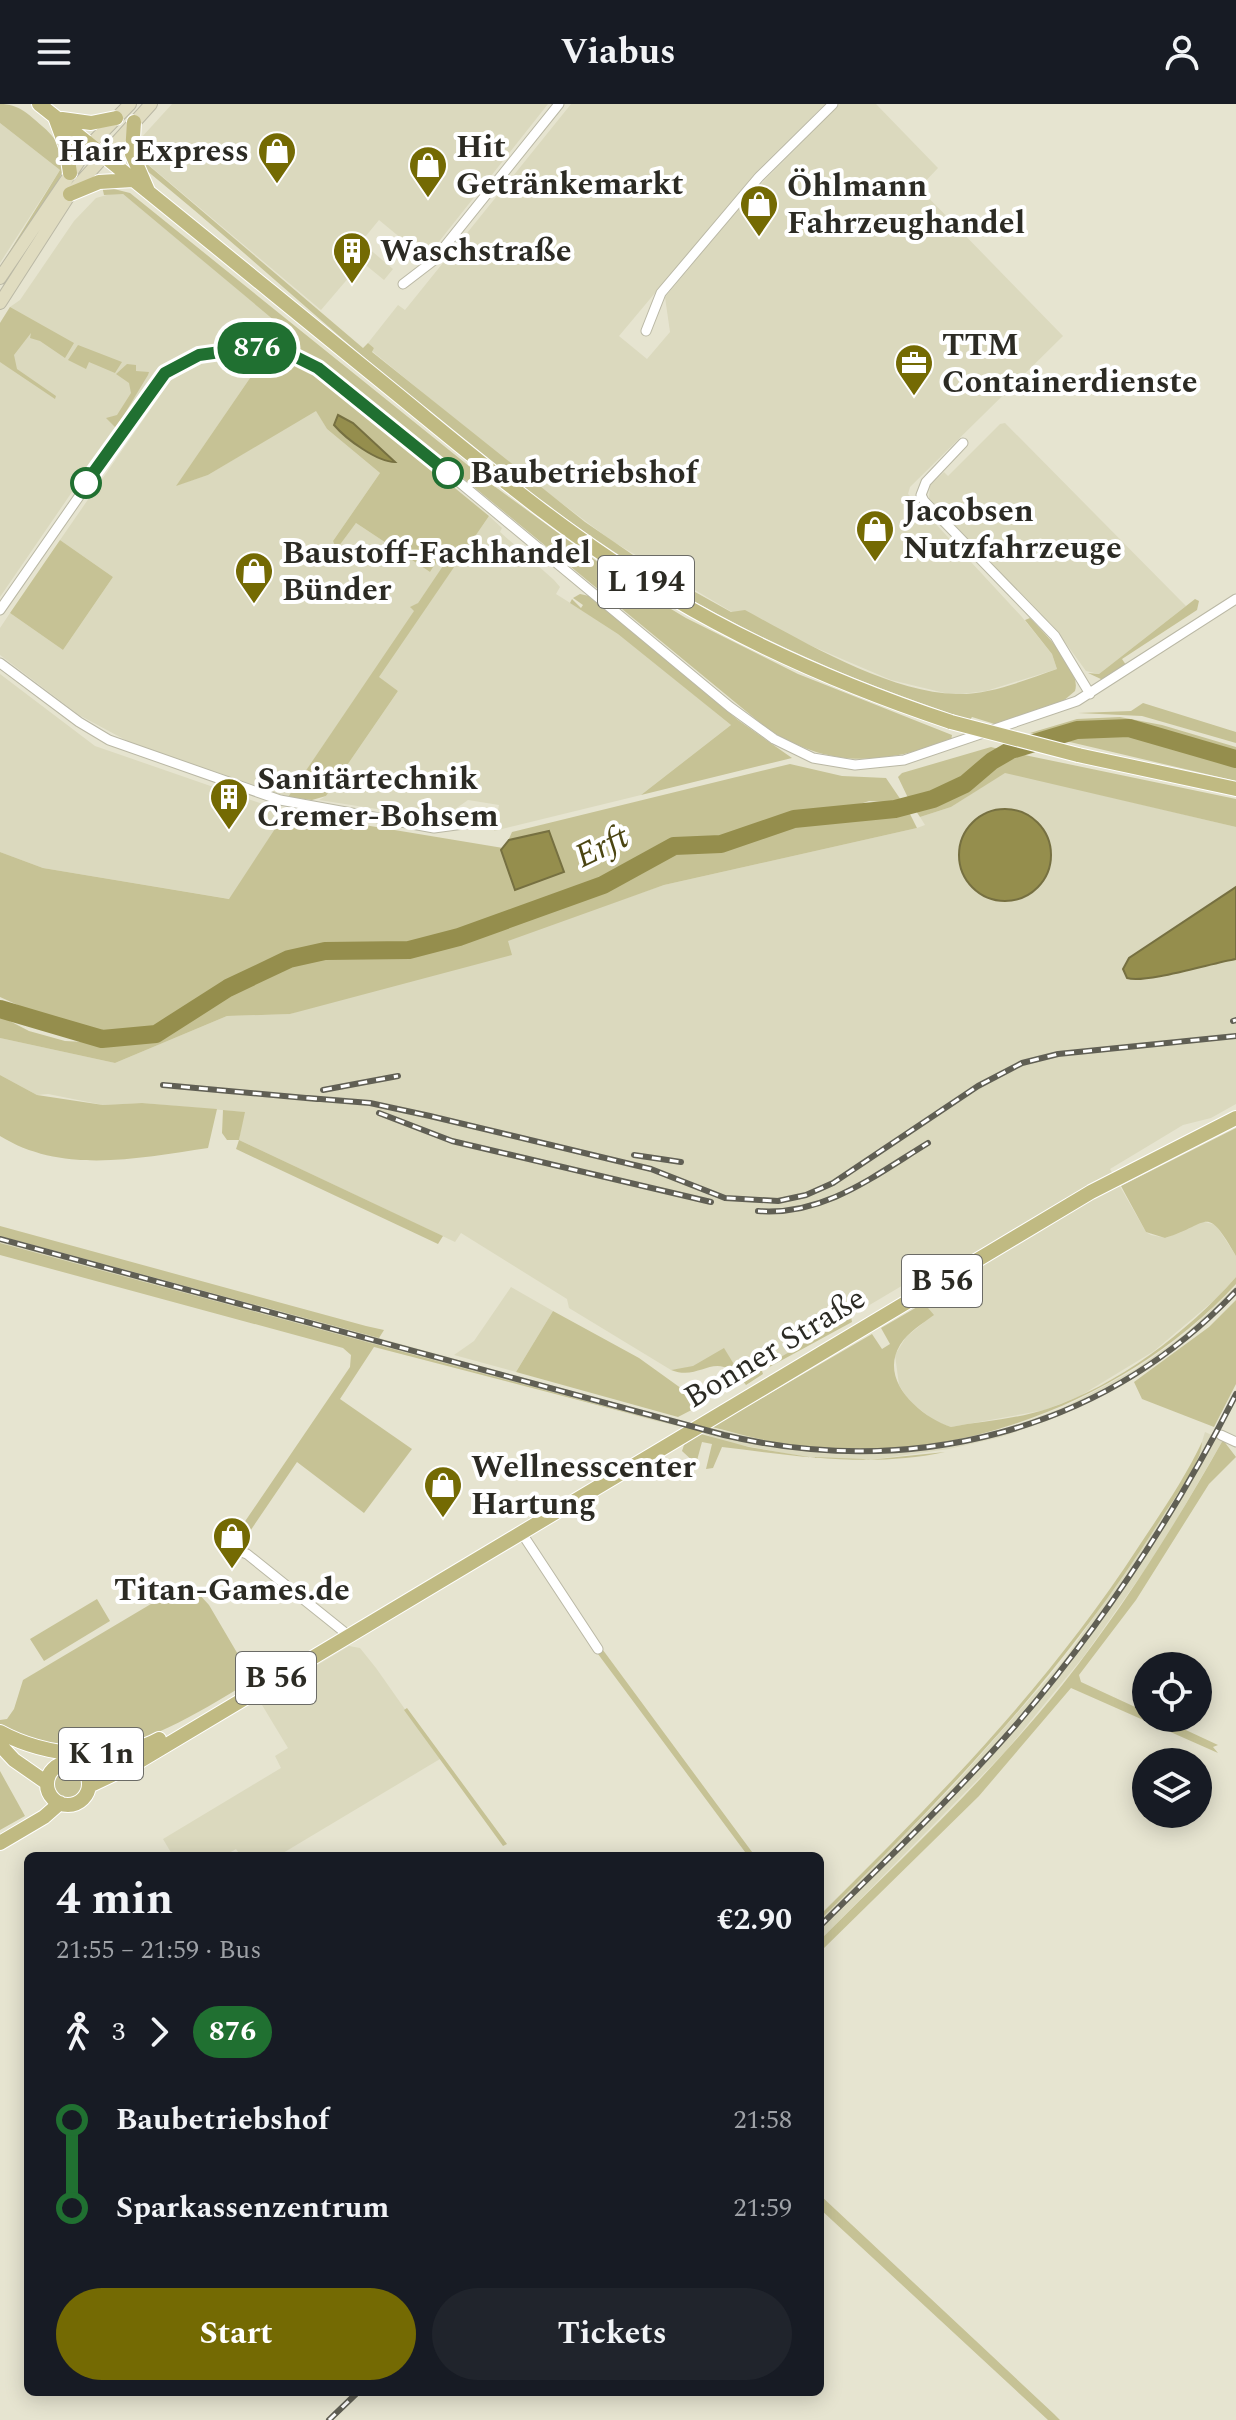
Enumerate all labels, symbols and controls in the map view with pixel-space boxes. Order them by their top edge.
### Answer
text: Viabus [560,25,676,80]
icon: menu [32,30,76,74]
icon: person [1160,30,1204,74]
place label: Hit Getränkemarkt [456,123,684,209]
place label: Hair Express [58,127,249,176]
shop icon: Hair Express [256,130,298,185]
shop icon: Hit Getränkemarkt [407,144,449,199]
place label: Öhlmann Fahrzeughandel [787,162,1025,248]
shop icon: Öhlmann Fahrzeughandel [738,183,780,238]
place label: Waschstraße [380,227,572,276]
building icon: Waschstraße [331,230,373,285]
place label: TTM Containerdienste [942,321,1198,407]
line badge: 876 [211,322,303,374]
text: 876 [233,326,281,369]
office icon: TTM Containerdienste [893,342,935,397]
place label: Baubetriebshof [470,449,699,498]
marker: Baubetriebshof [433,458,463,488]
unlabelled marker [71,468,101,498]
place label: Jacobsen Nutzfahrzeuge [903,487,1122,573]
shop icon: Jacobsen Nutzfahrzeuge [854,508,896,563]
place label: Baustoff-Fachhandel Bünder [282,529,591,615]
shop icon: Baustoff-Fachhandel Bünder [233,550,275,605]
road number: L 194 [598,556,694,608]
place label: Sanitärtechnik Cremer-Bohsem [257,755,499,841]
building icon: Sanitärtechnik Cremer-Bohsem [208,776,250,831]
water label: Erft [566,811,639,882]
road number: B 56 [902,1255,982,1307]
street label: Bonner Straße [675,1274,875,1422]
place label: Wellnesscenter Hartung [471,1443,696,1529]
shop icon: Wellnesscenter Hartung [422,1464,464,1519]
shop icon: Titan-Games.de [211,1515,253,1570]
place label: Titan-Games.de [114,1566,350,1615]
road number: B 56 [236,1652,316,1704]
map controls [1132,1652,1212,1828]
button: locate [1132,1652,1212,1732]
road number: K 1n [59,1728,143,1780]
button: layers [1132,1748,1212,1828]
text: 4 min [56,1866,173,1933]
text: €2.90 [717,1897,792,1943]
text: 21:55 – 21:59 · Bus [56,1930,261,1970]
icon: walk [56,2010,100,2054]
icon: forward [137,2010,181,2054]
text: 876 [209,2010,256,2053]
text: 3 [112,2012,125,2052]
text: Baubetriebshof [116,2097,329,2143]
text: 21:58 [733,2100,792,2140]
text: Sparkassenzentrum [116,2185,389,2231]
text: 21:59 [733,2188,792,2228]
button: Start [56,2288,416,2380]
button: Tickets [432,2288,792,2380]

